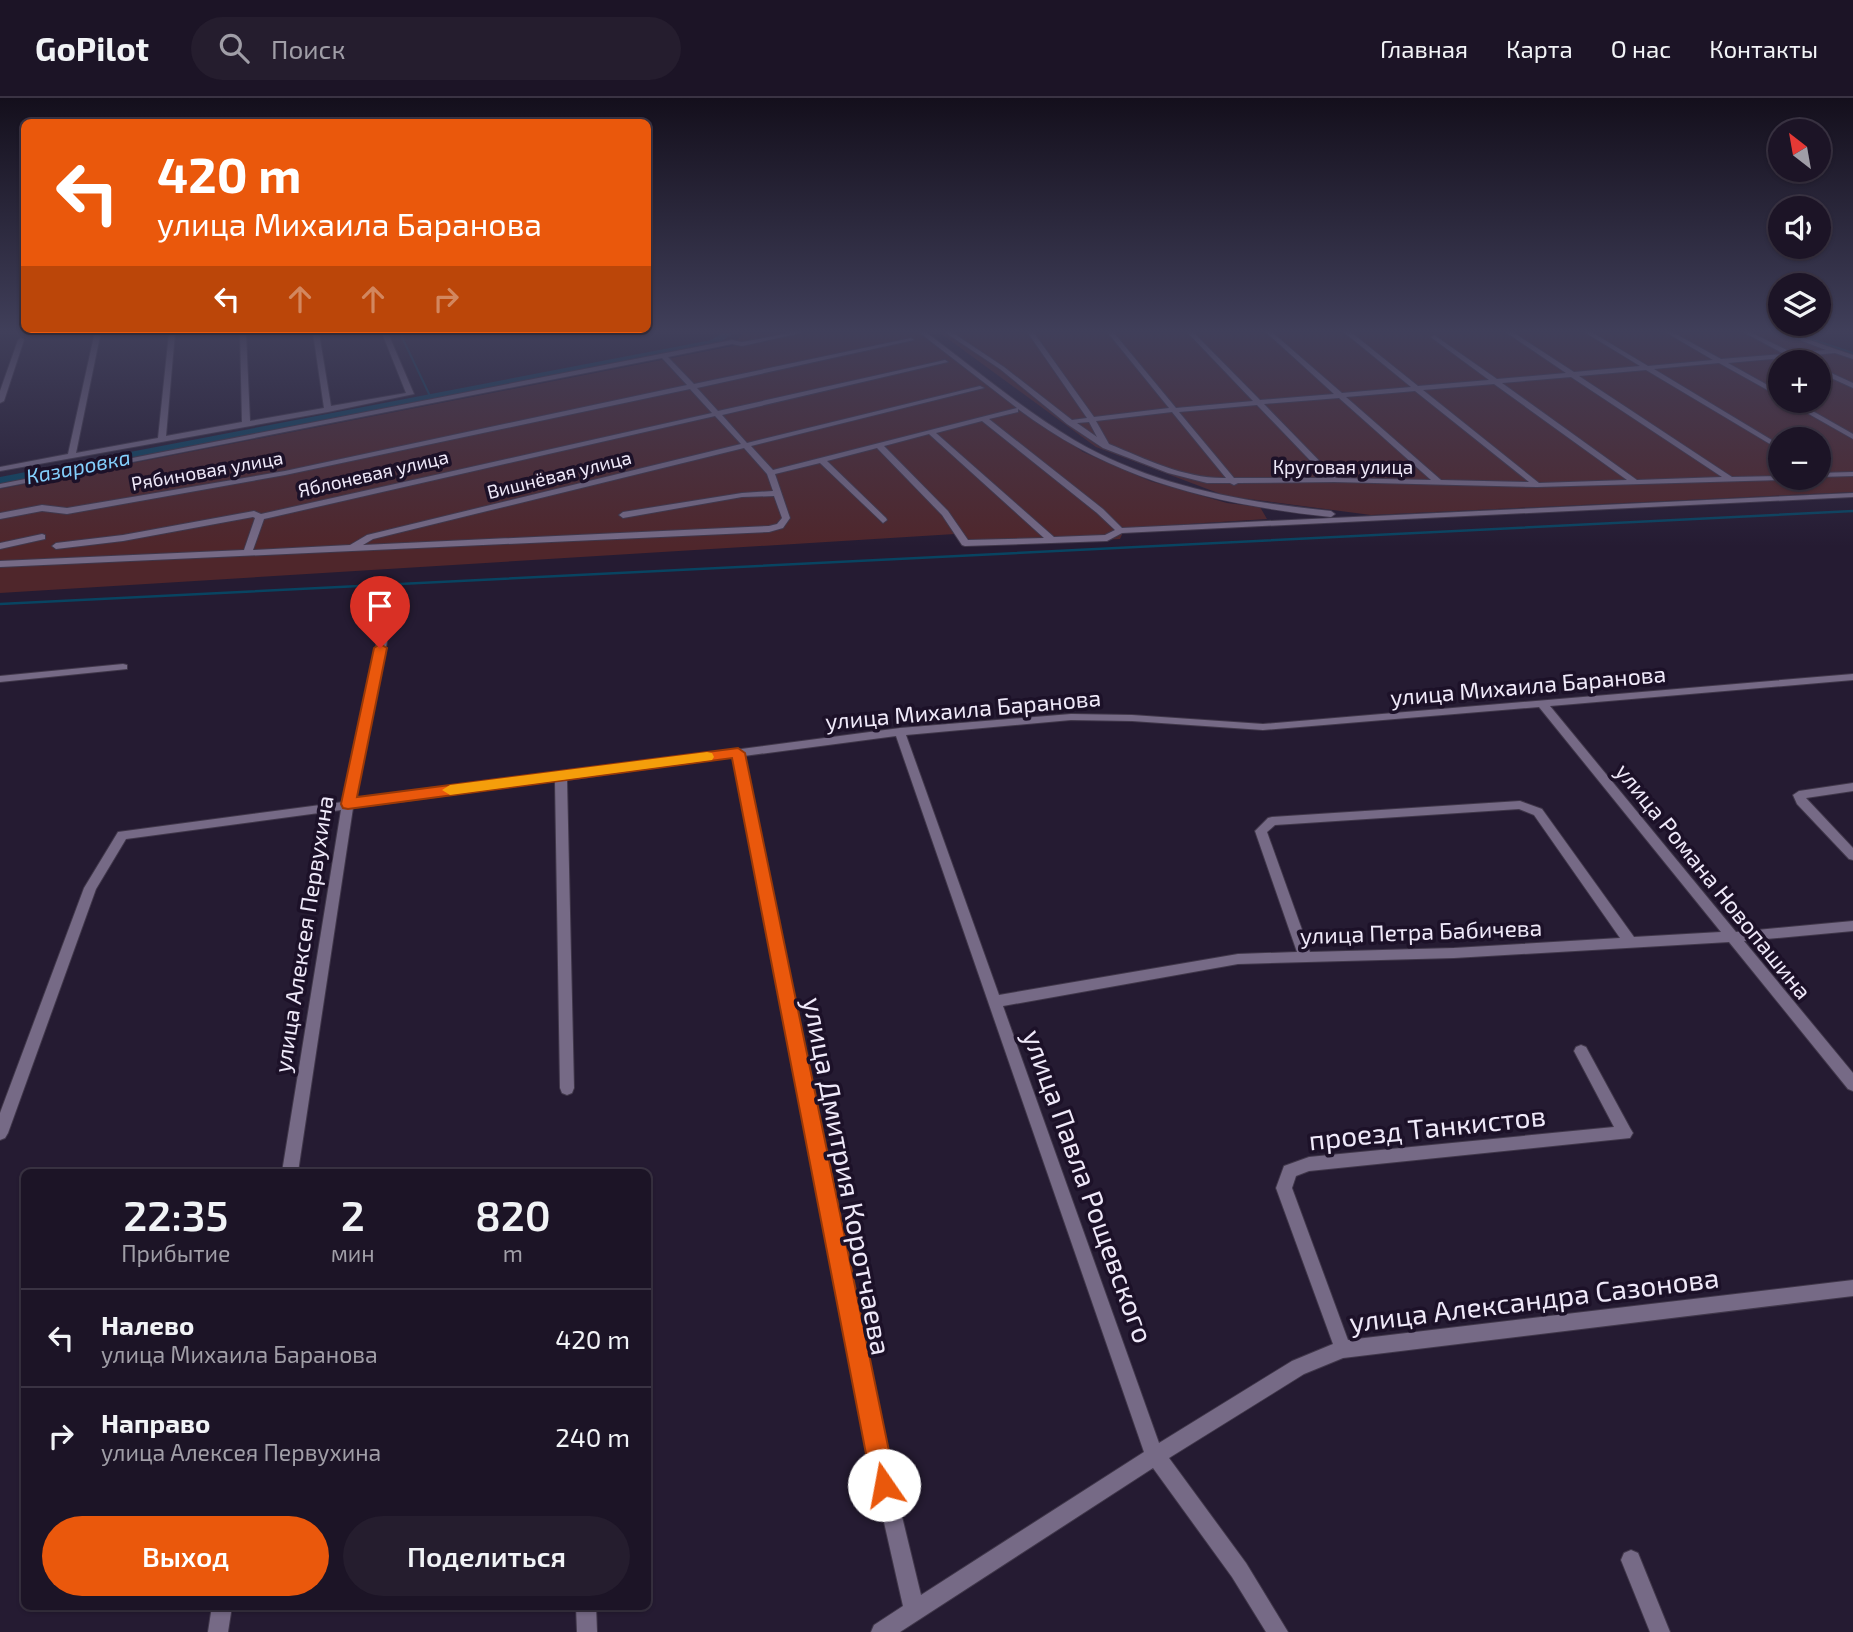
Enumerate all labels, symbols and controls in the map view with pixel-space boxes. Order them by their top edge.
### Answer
search box [191,17,681,80]
text: GoPilot [35,28,149,68]
icon: search [215,29,253,67]
text: Поиск [271,33,345,64]
text: Главная [1380,34,1468,63]
text: Карта [1506,34,1573,63]
text: О нас [1611,34,1671,63]
text: Контакты [1709,34,1818,63]
north arrow [1768,119,1830,182]
map controls [1768,119,1831,490]
text: 420 m [157,144,301,203]
icon: left [42,147,133,238]
button: sound [1768,196,1831,259]
text: улица Михаила Баранова [157,204,542,242]
button: layers [1768,273,1831,336]
icon: left [208,280,246,318]
icon: ahead [281,280,319,318]
icon: ahead [354,280,392,318]
icon: right [427,280,465,318]
button: + [1768,350,1831,413]
button: − [1768,427,1831,490]
water label: Казаровка [24,444,132,488]
street label: Яблоневая улица [295,444,451,503]
street label: Рябиновая улица [129,445,285,496]
street label: Вишнёвая улица [484,445,634,504]
street label: Круговая улица [1273,455,1413,479]
pin [350,576,410,648]
icon: arrive [361,587,399,625]
street label: улица Михаила Баранова [1389,659,1667,712]
street label: улица Михаила Баранова [824,683,1102,736]
street label: улица Романа Новопашина [1609,757,1818,1005]
street label: улица Алексея Первухина [267,793,340,1075]
street label: улица Петра Бабичева [1299,913,1543,950]
street label: улица Дмитрия Коротчаева [797,994,899,1358]
street label: улица Павла Рощевского [1016,1025,1162,1347]
street label: проезд Танкистов [1307,1098,1547,1156]
text: 22:35 [123,1189,228,1239]
text: 2 [341,1189,365,1239]
text: 820 [475,1189,551,1239]
text: Прибытие [121,1239,230,1267]
text: мин [331,1239,375,1267]
text: m [503,1239,523,1267]
street label: улица Александра Сазонова [1347,1259,1721,1339]
text: Налево [101,1309,194,1340]
icon: left [42,1319,80,1357]
text: 420 m [555,1323,630,1354]
text: улица Михаила Баранова [101,1340,378,1368]
text: Направо [101,1407,210,1438]
icon: right [42,1417,80,1455]
text: 240 m [555,1421,630,1452]
text: улица Алексея Первухина [101,1438,381,1466]
position arrow [847,1448,921,1522]
button: Выход [42,1516,329,1596]
button: Поделиться [343,1516,630,1596]

